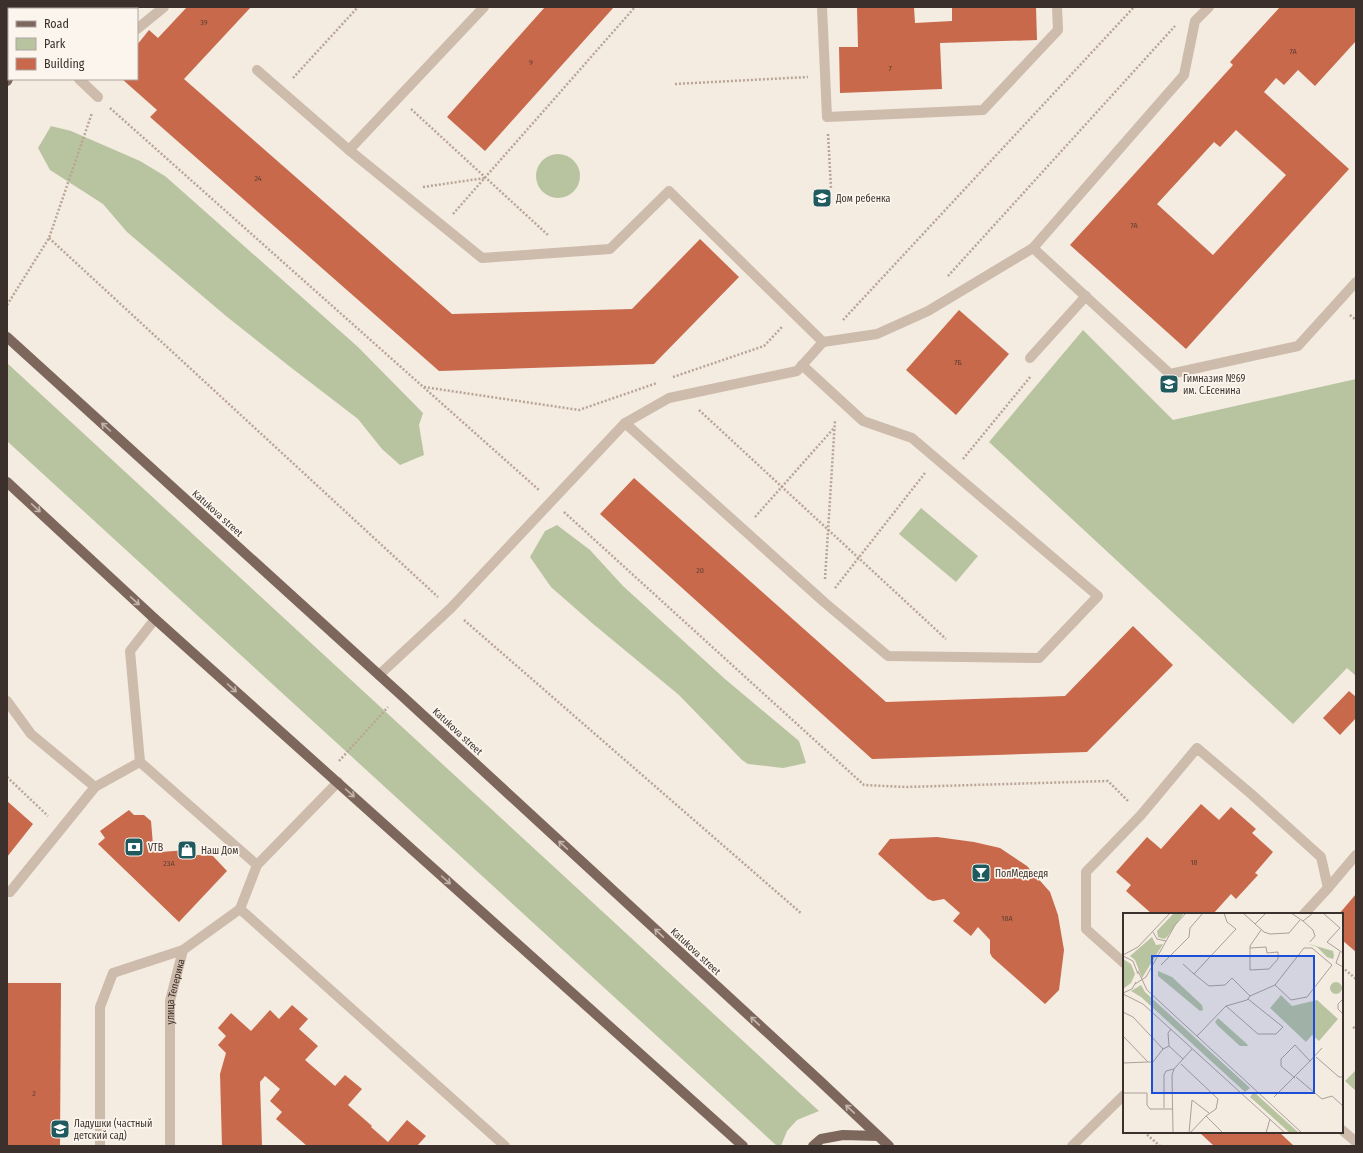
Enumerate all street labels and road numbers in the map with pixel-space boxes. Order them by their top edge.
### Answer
street label: Katukova street [190,488,246,540]
street label: Katukova street [430,706,485,758]
street label: Katukova street [668,926,723,978]
street label: улица Теперика [165,958,188,1024]

